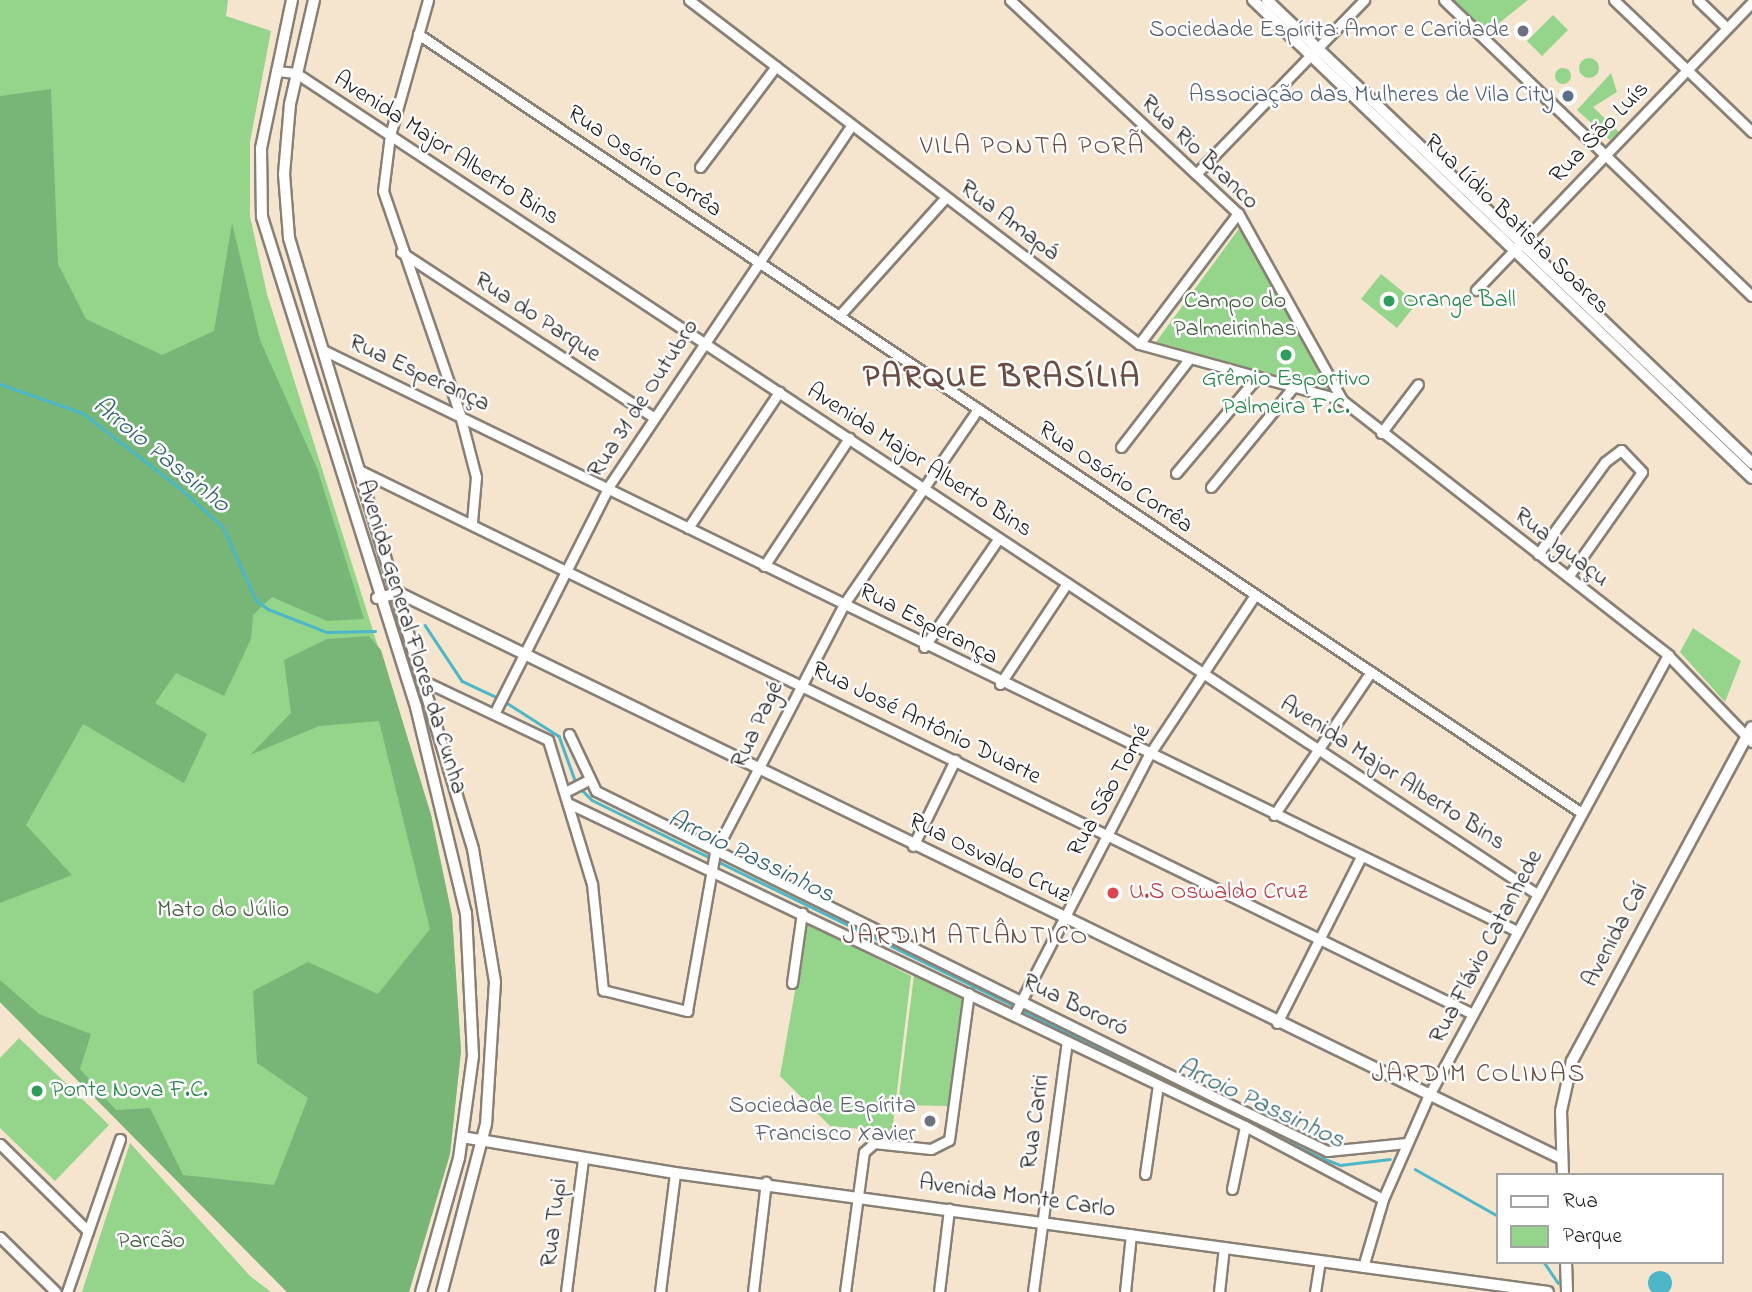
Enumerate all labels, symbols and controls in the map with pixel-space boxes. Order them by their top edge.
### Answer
place label: Sociedade Espírita: Amor e Caridade [1149,17,1509,45]
marker: Sociedade Espírita: Amor e Caridade [1515,23,1531,39]
street label: Avenida Major Alberto Bins [328,65,564,233]
street label: Rua São Luís [1544,76,1656,190]
place label: Associação das Mulheres de Vila City [1189,82,1554,110]
marker: Associação das Mulheres de Vila City [1560,88,1576,104]
street label: Rua Rio Branco [1134,89,1264,217]
street label: Rua Osório Corrêa [561,99,727,225]
street label: Rua Lídio Batista Soares [1417,129,1615,321]
district label: VILA PONTA PORÃ [922,132,1142,164]
street label: Rua Amapá [953,174,1065,268]
street label: Rua do Parque [468,266,606,370]
place label: Orange Ball [1403,287,1516,315]
park label: Campo do Palmeirinhas [1173,288,1297,344]
marker: Orange Ball [1381,293,1397,309]
street label: Rua 31 de Outubro [582,314,706,484]
street label: Rua Esperança [344,329,494,419]
marker: Grêmio Esportivo Palmeira F.C. [1278,347,1294,363]
district label: PARQUE BRASÍLIA [865,360,1139,398]
place label: Grêmio Esportivo Palmeira F.C. [1202,366,1370,422]
street label: Avenida Major Alberto Bins [801,377,1037,545]
water label: Arroio Passinho [85,391,235,521]
street label: Rua Osório Corrêa [1032,415,1198,541]
street label: Avenida General Flores da Cunha [349,476,473,798]
street label: Rua Iguaçu [1508,502,1614,594]
street label: Rua Esperança [854,578,1002,672]
street label: Rua José Antônio Duarte [807,656,1045,792]
street label: Rua Pagé [725,677,791,773]
street label: Avenida Major Alberto Bins [1274,690,1510,858]
street label: Rua São Tomé [1062,720,1158,862]
water label: Arroio Passinhos [662,804,838,912]
street label: Rua Osvaldo Cruz [903,807,1075,911]
street label: Rua Flávio Catanhede [1424,845,1550,1049]
street label: Avenida Caí [1576,878,1656,992]
place label: U.S Oswaldo Cruz [1129,879,1307,907]
marker: U.S Oswaldo Cruz [1103,883,1123,903]
park label: Mato do Júlio [157,897,289,925]
district label: JARDIM ATLÂNTICO [845,922,1087,954]
street label: Rua Bororó [1017,968,1133,1044]
water label: Arroio Passinhos [1171,1053,1349,1157]
district label: JARDIM COLINAS [1373,1060,1585,1092]
street label: Rua Cariri [1015,1073,1057,1171]
place label: Ponte Nova F.C. [51,1077,208,1105]
marker: Ponte Nova F.C. [29,1083,45,1099]
place label: Sociedade Espírita Francisco Xavier [729,1093,916,1149]
marker: Sociedade Espírita Francisco Xavier [922,1113,938,1129]
street label: Avenida Monte Carlo [917,1169,1117,1225]
legend [1496,1173,1724,1264]
street label: Rua Tupi [535,1177,575,1269]
text: Rua [1563,1187,1598,1217]
text: Parque [1563,1222,1622,1252]
park label: Parcão [117,1228,185,1256]

